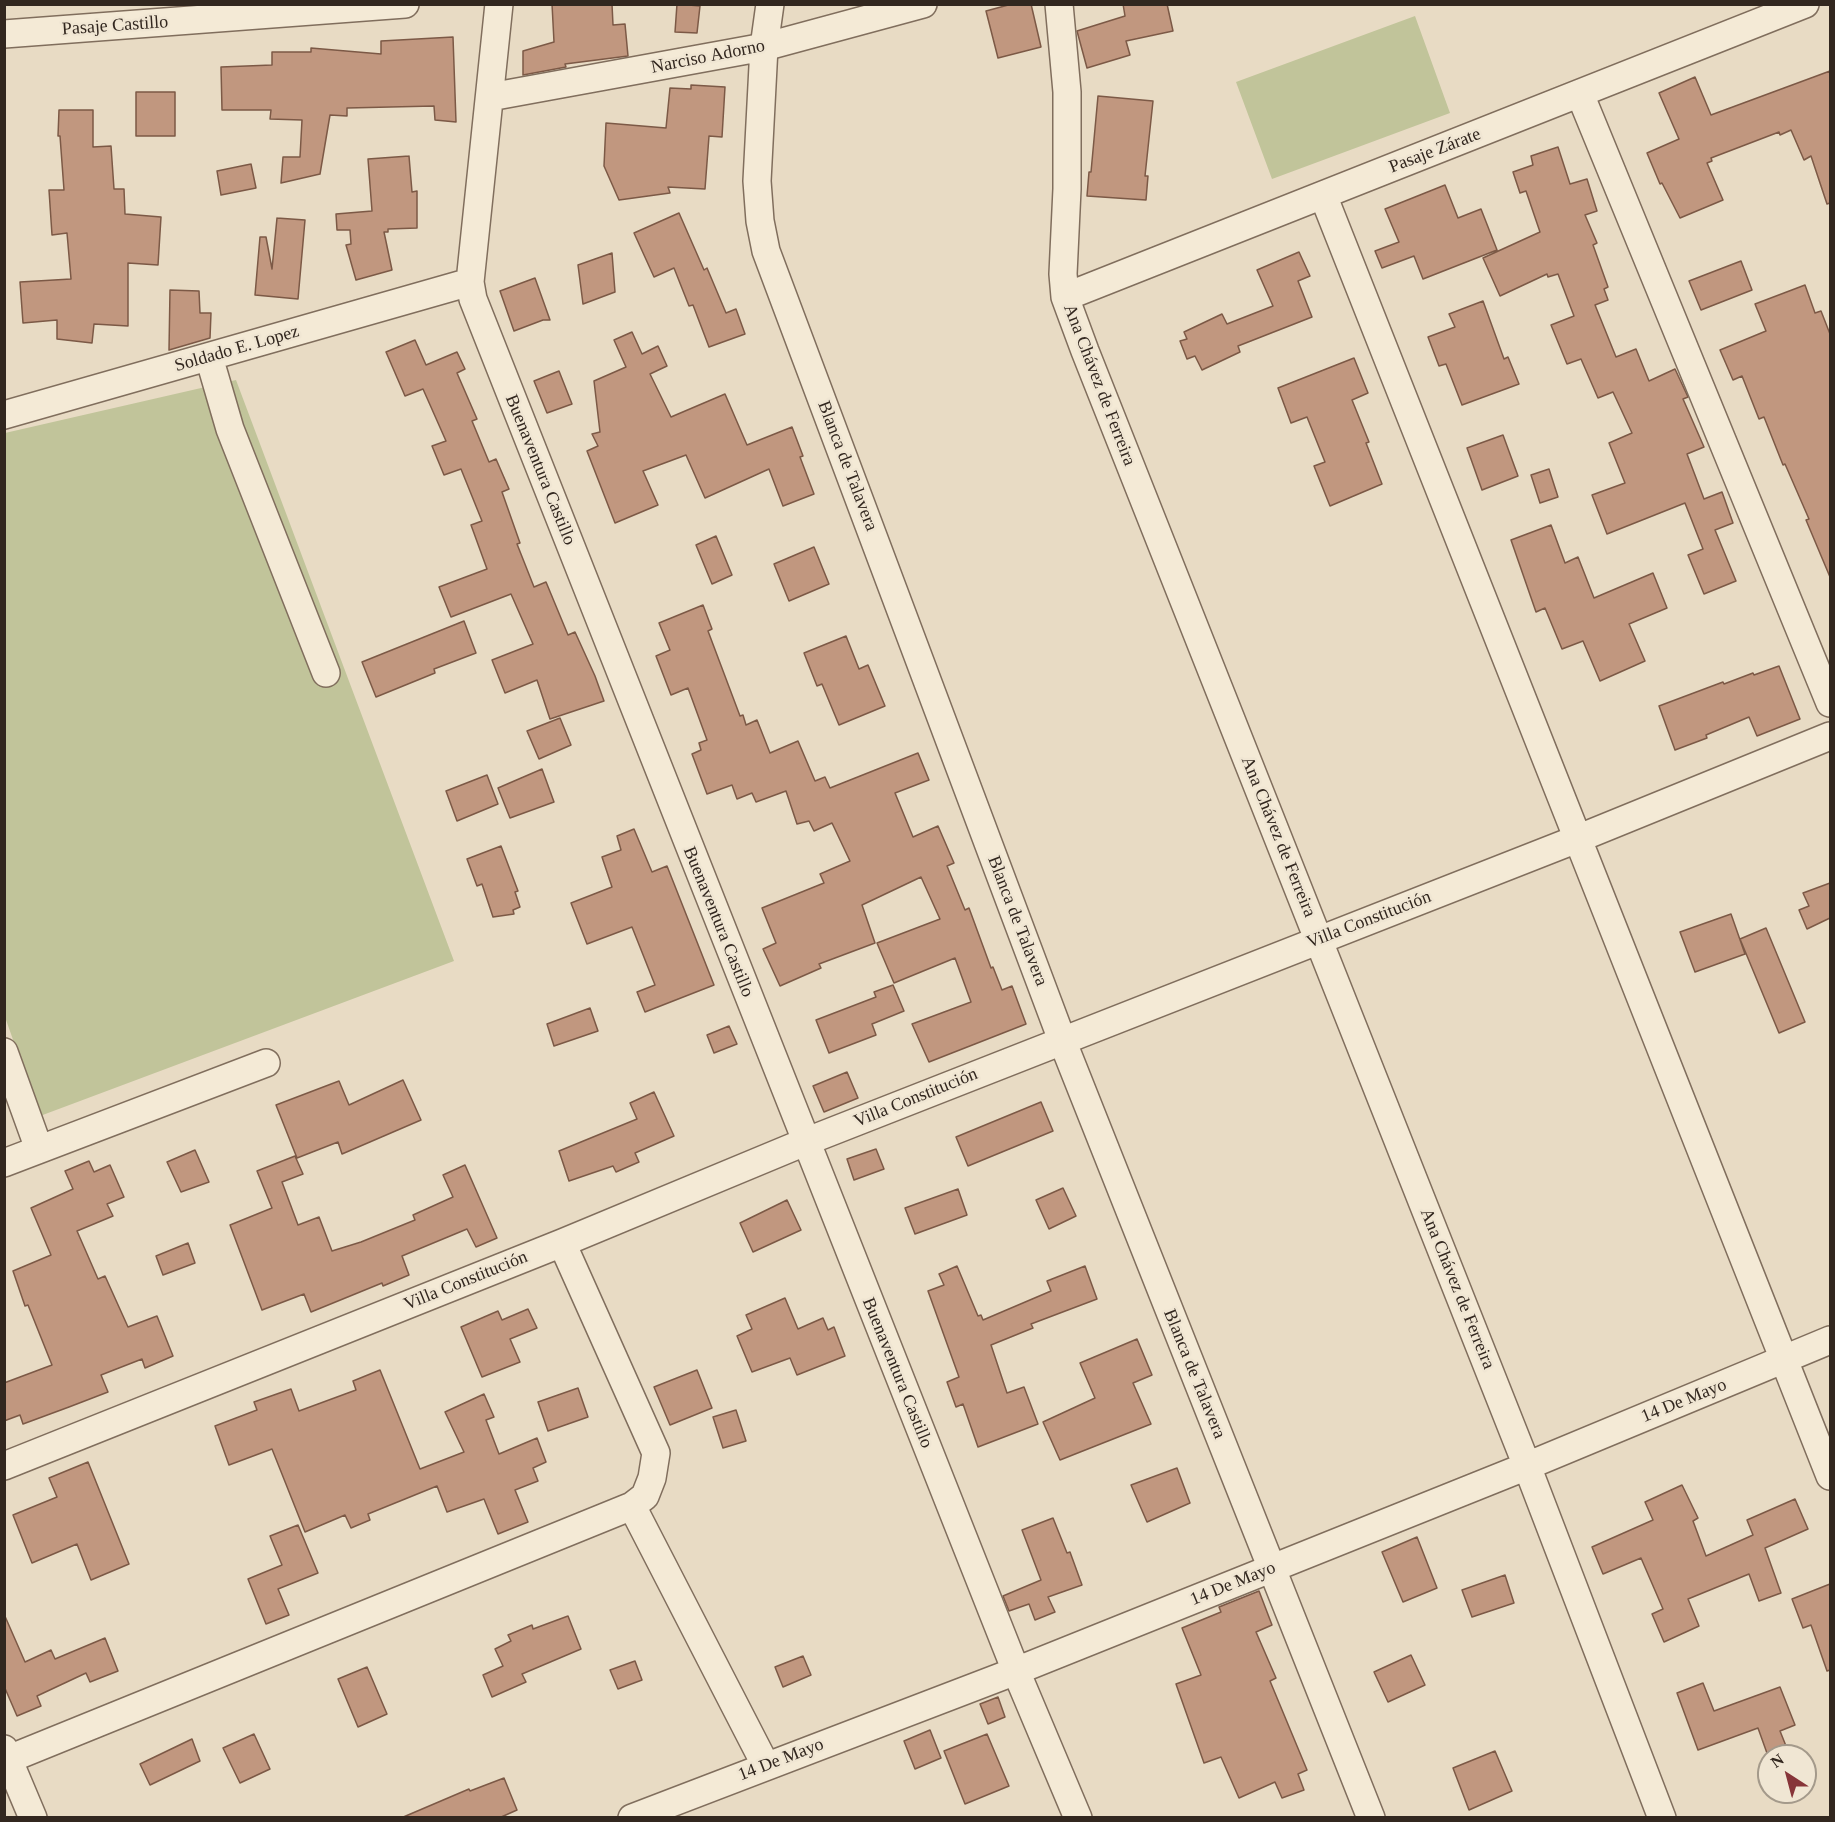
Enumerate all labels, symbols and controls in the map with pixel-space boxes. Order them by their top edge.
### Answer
street label: Pasaje Castillo [61,12,169,40]
street label: Narciso Adorno [649,35,767,79]
street label: Pasaje Zárate [1386,124,1484,178]
street label: Ana Chávez de Ferreira [1058,301,1140,469]
street label: Soldado E. Lopez [172,321,302,377]
street label: Buenaventura Castillo [500,392,580,548]
street label: Blanca de Talavera [812,398,882,534]
street label: Ana Chávez de Ferreira [1236,753,1320,921]
street label: Buenaventura Castillo [678,844,758,1000]
street label: Blanca de Talavera [982,853,1052,989]
street label: Villa Constitución [1304,886,1434,954]
street label: Villa Constitución [851,1063,981,1133]
street label: Ana Chávez de Ferreira [1415,1205,1499,1373]
street label: Villa Constitución [401,1246,531,1316]
street label: Buenaventura Castillo [857,1295,937,1451]
street label: Blanca de Talavera [1158,1306,1230,1442]
street label: 14 De Mayo [1638,1374,1730,1428]
street label: 14 De Mayo [1187,1557,1279,1611]
street label: 14 De Mayo [735,1734,827,1786]
north arrow [1757,1744,1817,1804]
text: N [1768,1750,1787,1771]

